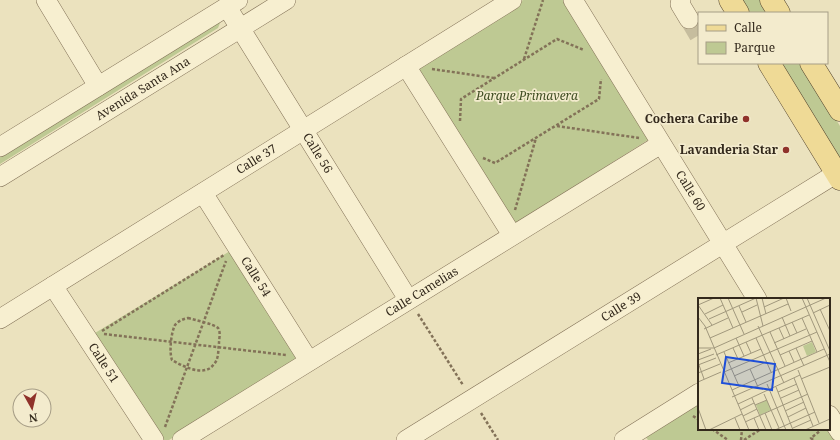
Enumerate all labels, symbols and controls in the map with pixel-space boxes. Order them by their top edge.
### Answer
legend [698,12,828,64]
text: Calle [734,19,762,36]
text: Parque [734,39,775,56]
street label: Avenida Santa Ana [92,52,193,124]
park label: Parque Primavera [475,87,578,104]
place label: Cochera Caribe [645,110,738,127]
marker: Cochera Caribe [741,114,751,124]
street label: Calle 56 [299,129,337,177]
street label: Calle 37 [233,140,280,178]
place label: Lavanderia Star [680,141,779,158]
marker: Lavanderia Star [781,145,791,155]
street label: Calle 60 [672,167,710,214]
street label: Calle 54 [237,253,275,300]
street label: Calle Camelias [382,262,461,320]
street label: Calle 39 [597,287,644,325]
inset map [698,298,830,430]
street label: Calle 51 [85,339,123,386]
north arrow [12,388,52,428]
text: N [28,410,39,426]

